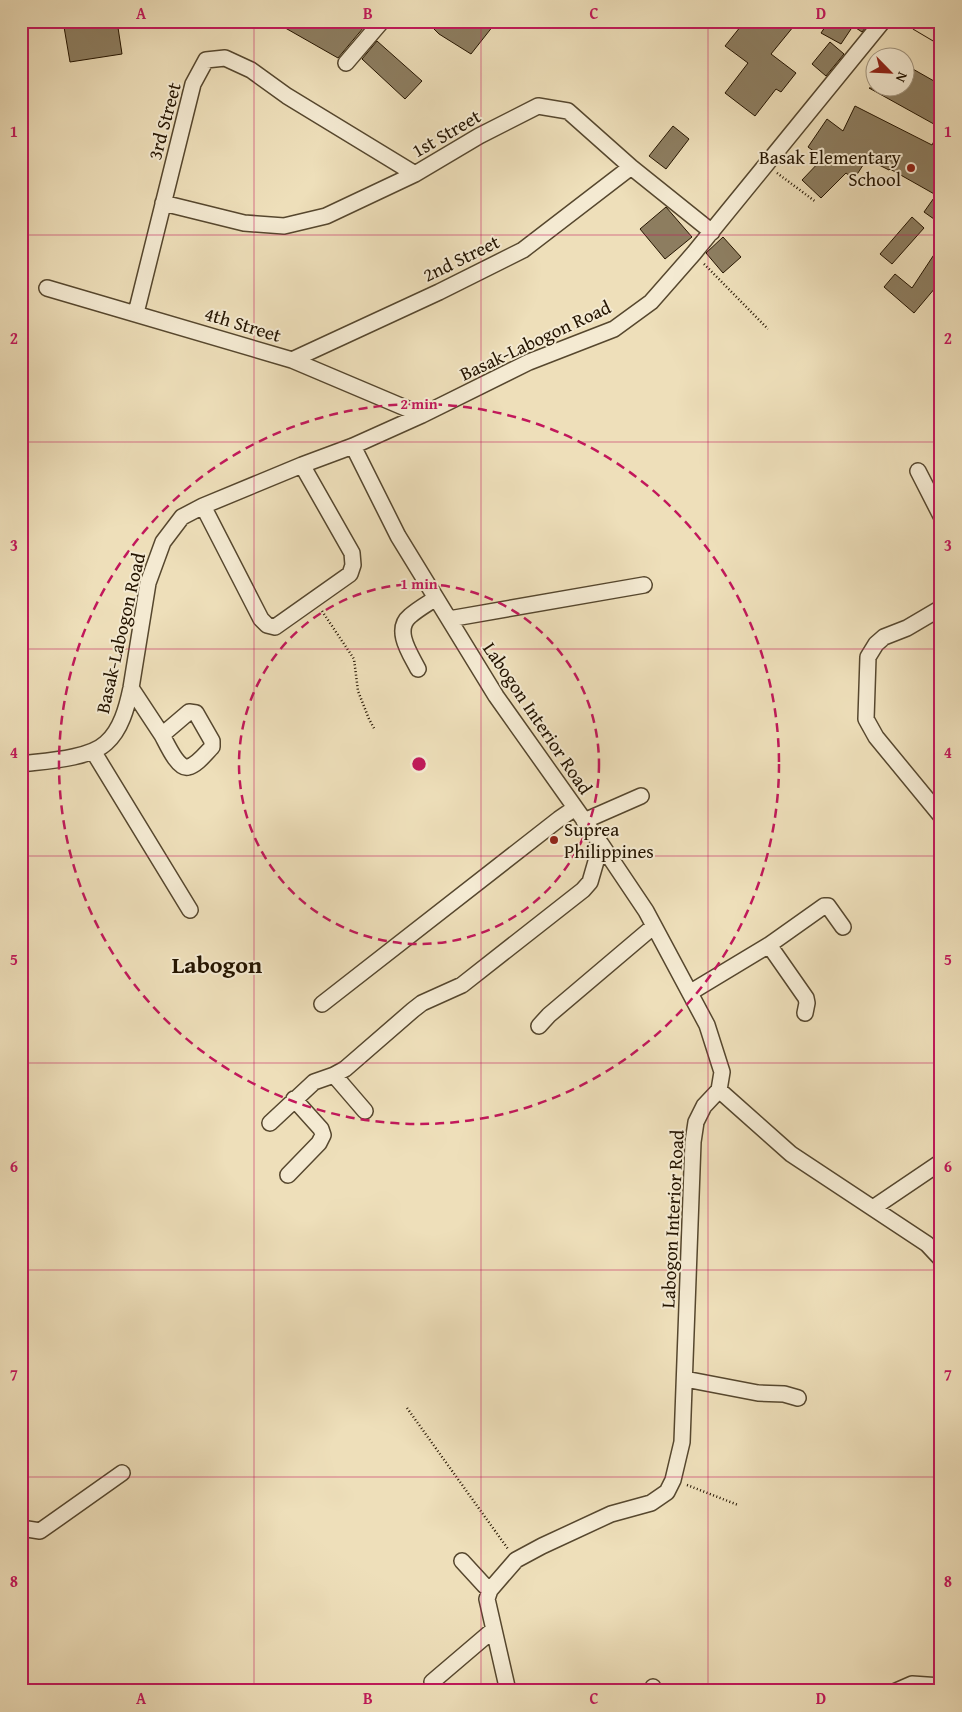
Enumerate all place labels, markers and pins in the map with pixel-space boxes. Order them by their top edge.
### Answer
place label: Basak Elementary School [759,143,902,193]
marker: Basak Elementary School [905,162,917,174]
centre of rings [410,755,428,773]
place label: Suprea Philippines [564,815,654,865]
marker: Suprea Philippines [548,834,560,846]

